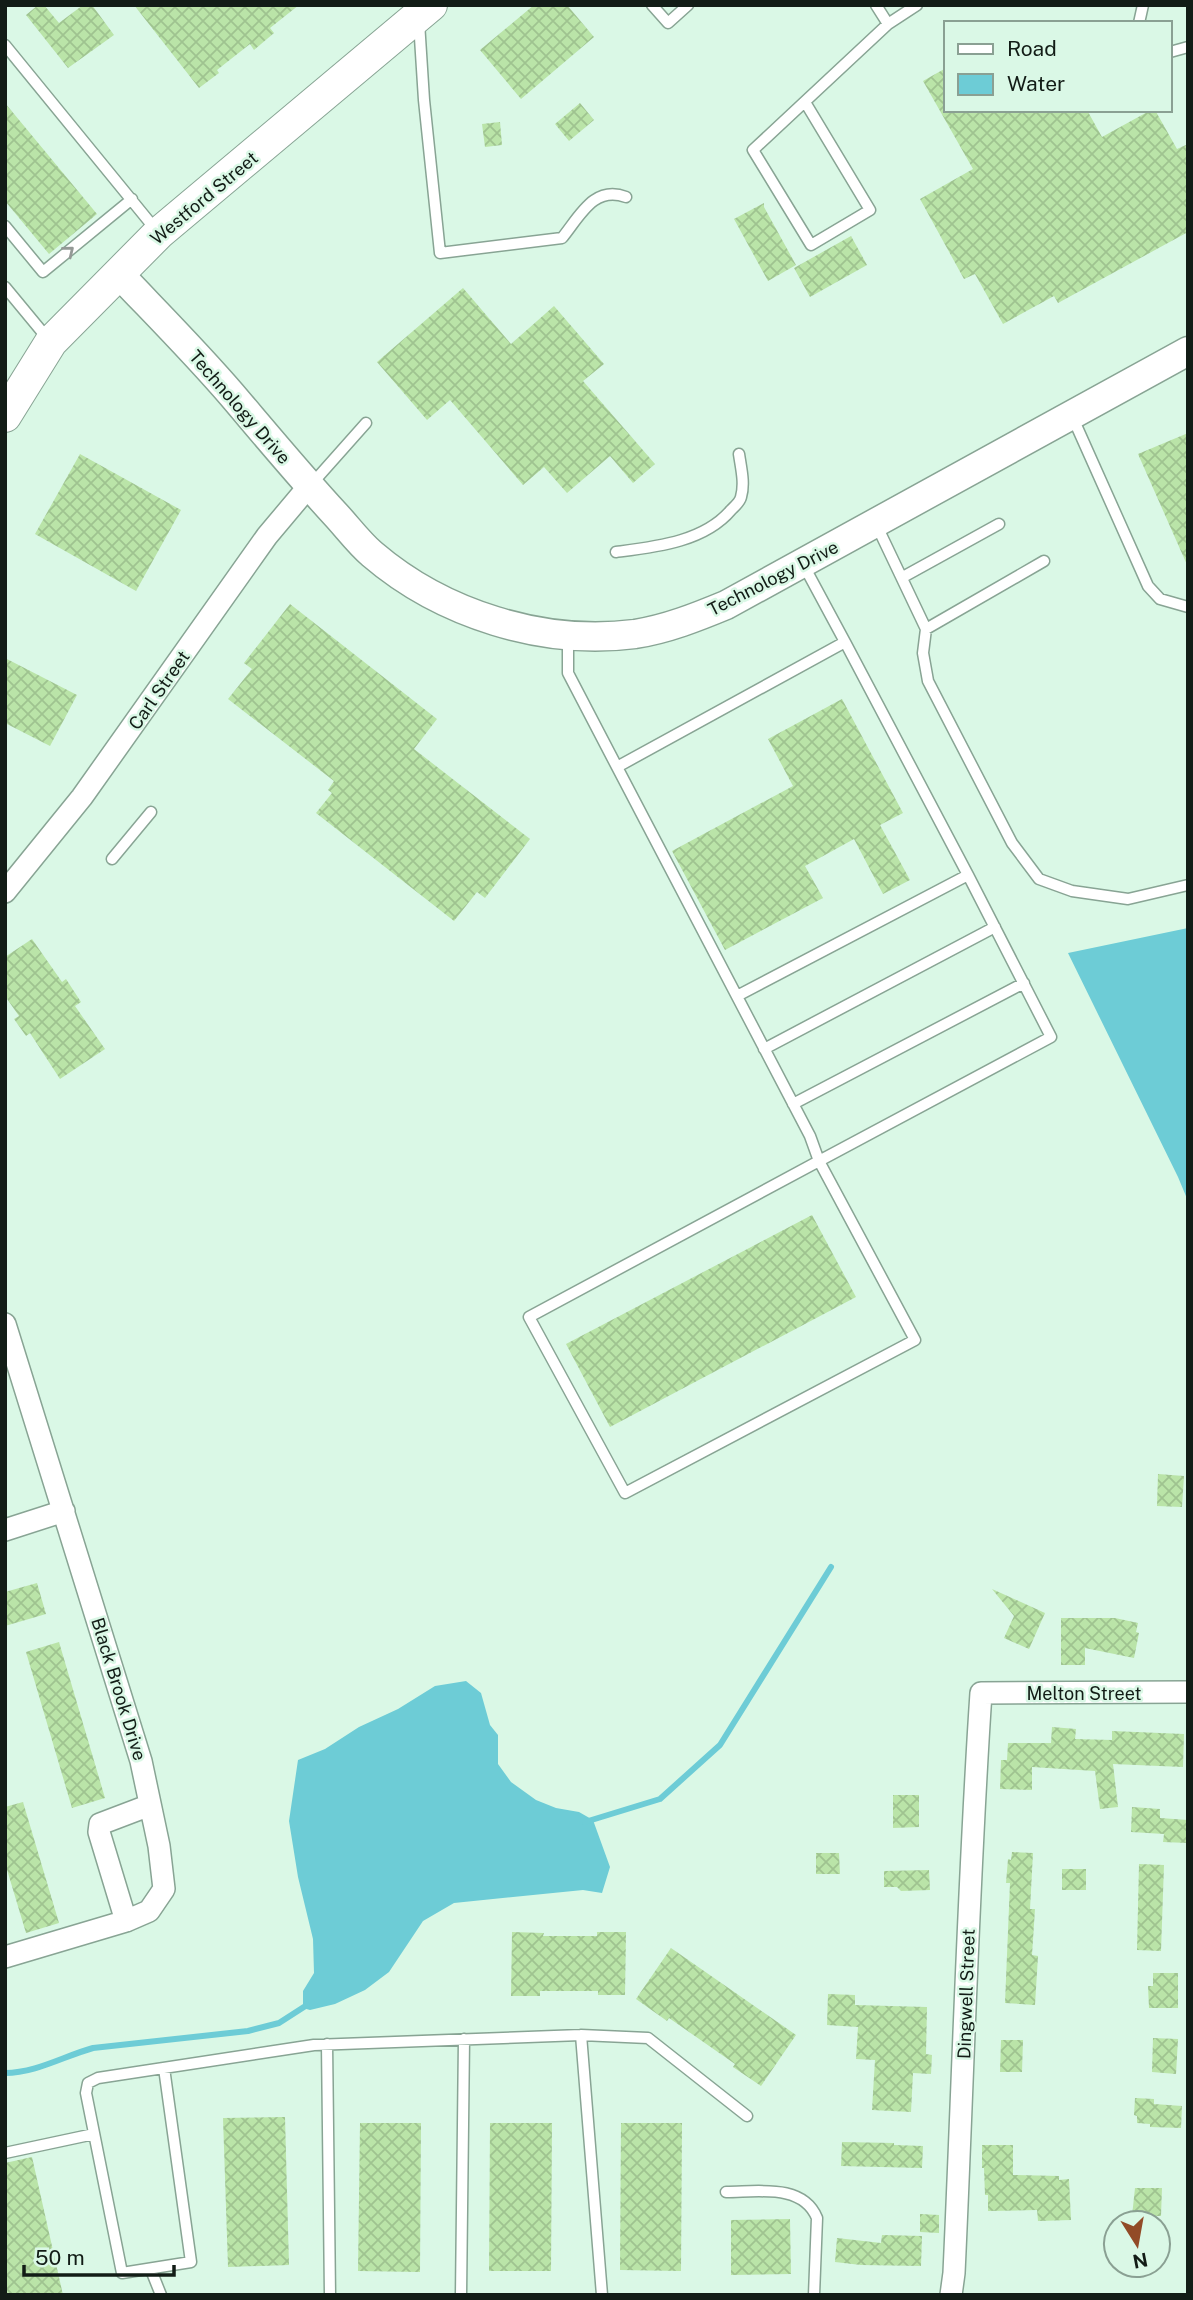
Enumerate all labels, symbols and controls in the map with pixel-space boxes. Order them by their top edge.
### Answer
legend [944,21,1172,112]
text: Road [1007,36,1057,61]
text: Water [1007,71,1065,96]
street label: Westford Street [146,147,262,249]
one-way arrow [60,247,73,259]
street label: Technology Drive [185,346,295,468]
street label: Technology Drive [704,536,842,620]
street label: Carl Street [124,646,194,734]
street label: Black Brook Drive [87,1615,151,1763]
street label: Melton Street [1026,1683,1142,1704]
street label: Dingwell Street [953,1929,979,2059]
north arrow [1102,2209,1172,2279]
scale bar [24,2234,175,2278]
text: 50 m [35,2245,85,2270]
text: N [1131,2248,1150,2273]

